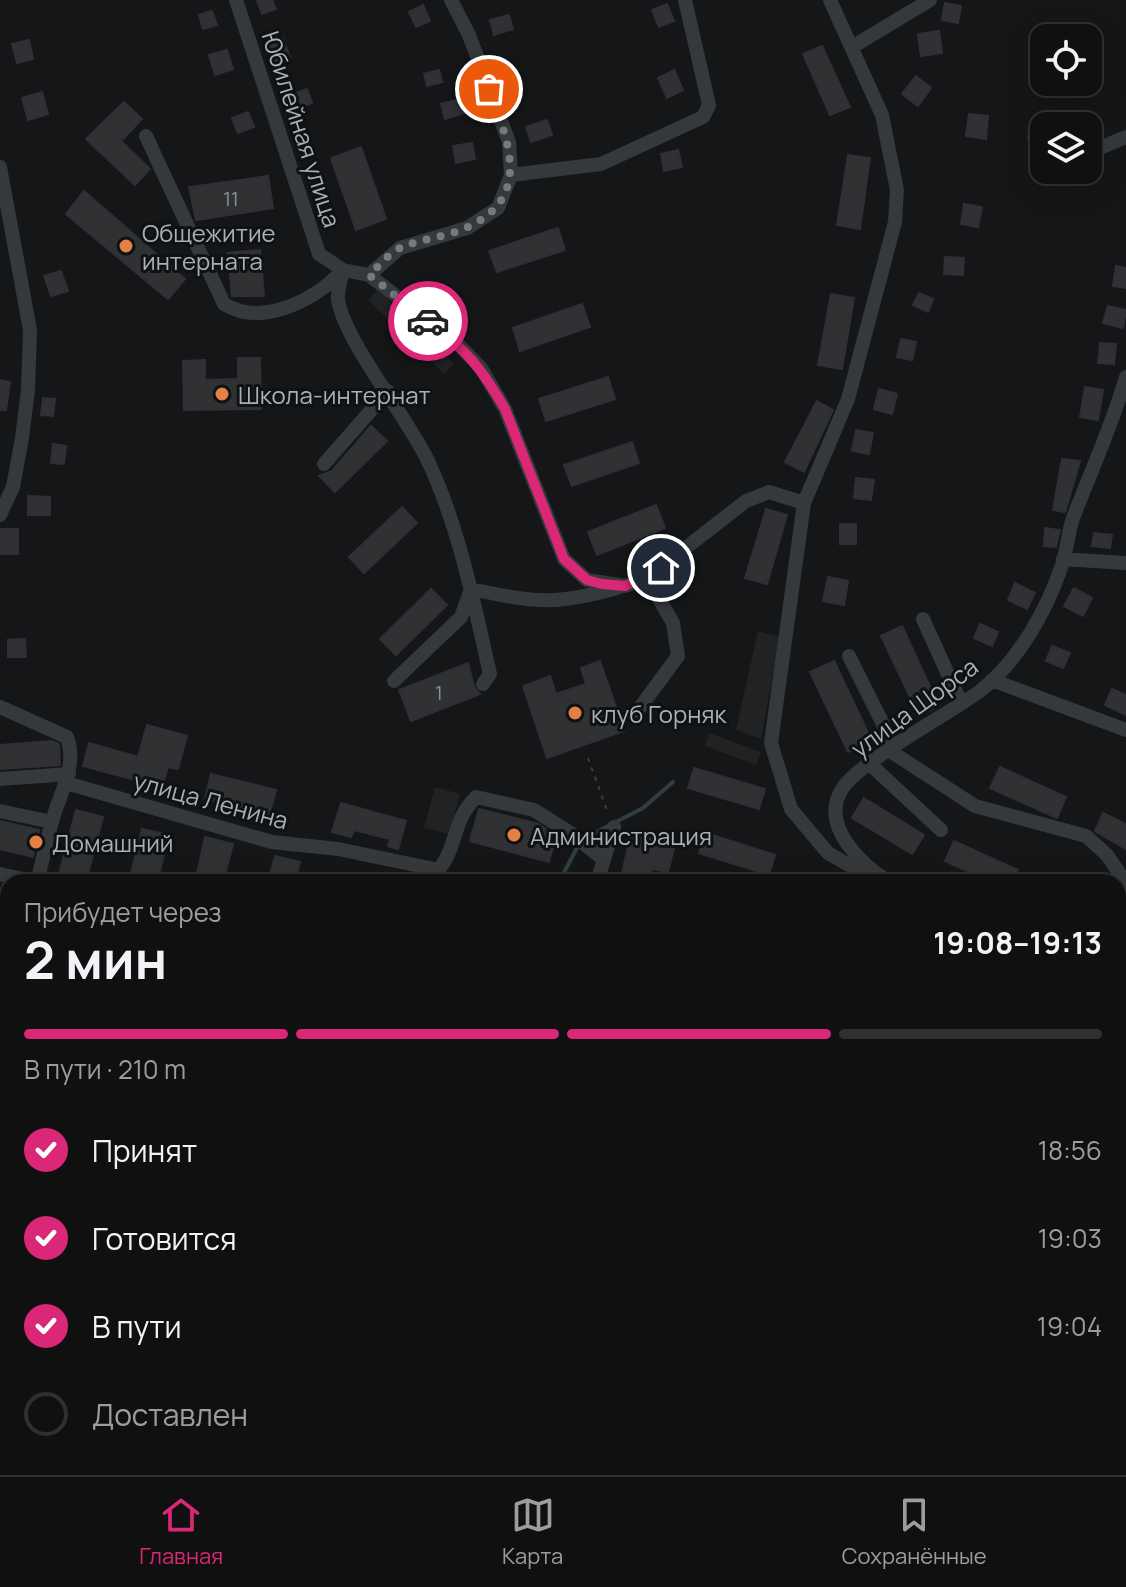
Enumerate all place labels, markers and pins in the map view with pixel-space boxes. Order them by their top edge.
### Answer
pin [455,55,523,123]
place label: Общежитие интерната [142,216,276,277]
marker: Общежитие интерната [117,237,135,255]
place label: Школа-интернат [238,378,431,411]
marker: Школа-интернат [213,385,231,403]
pin [627,534,695,602]
place label: клуб Горняк [591,697,728,730]
marker: клуб Горняк [566,704,584,722]
place label: Администрация [530,819,712,852]
place label: Домашний [52,826,174,859]
marker: Администрация [505,826,523,844]
marker: Домашний [27,833,45,851]

